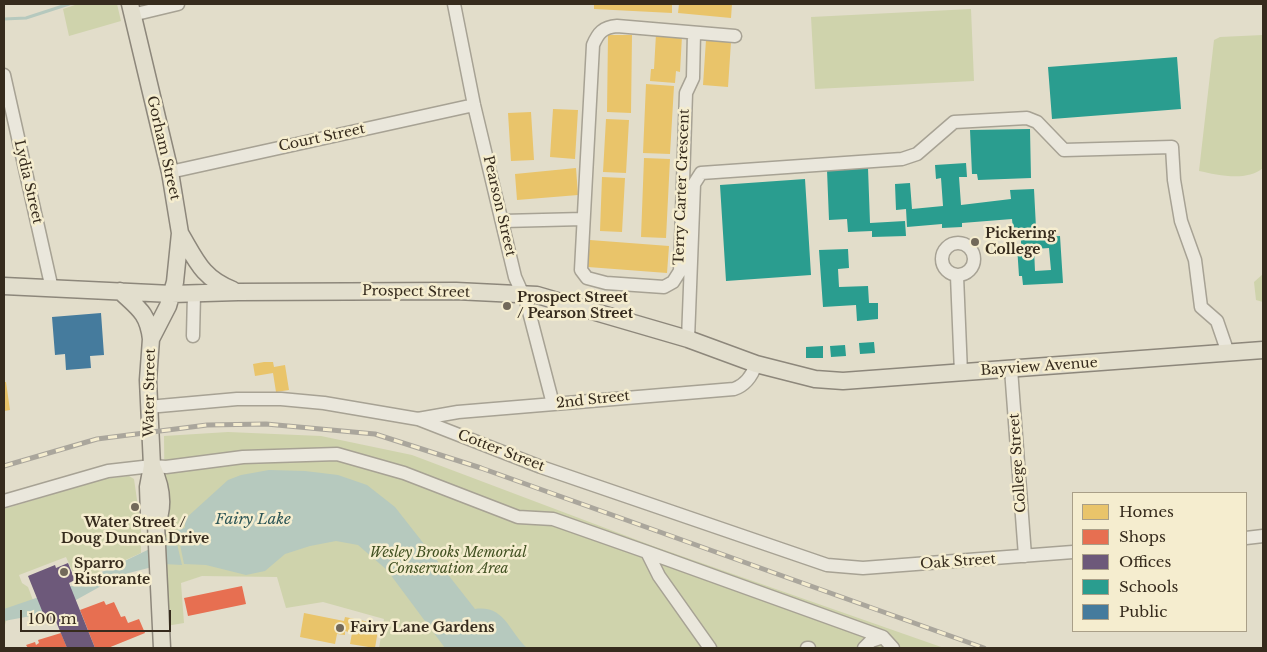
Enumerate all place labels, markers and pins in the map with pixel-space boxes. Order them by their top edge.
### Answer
place label: Pickering College [985,226,1056,258]
marker: Pickering College [969,236,981,248]
place label: Prospect Street / Pearson Street [517,290,633,322]
marker: Prospect Street / Pearson Street [501,300,513,312]
marker: Water Street / Doug Duncan Drive [129,501,141,513]
place label: Water Street / Doug Duncan Drive [61,515,209,548]
place label: Sparro Ristorante [74,556,150,588]
marker: Sparro Ristorante [58,566,70,578]
place label: Fairy Lane Gardens [350,620,495,636]
marker: Fairy Lane Gardens [334,622,346,634]

